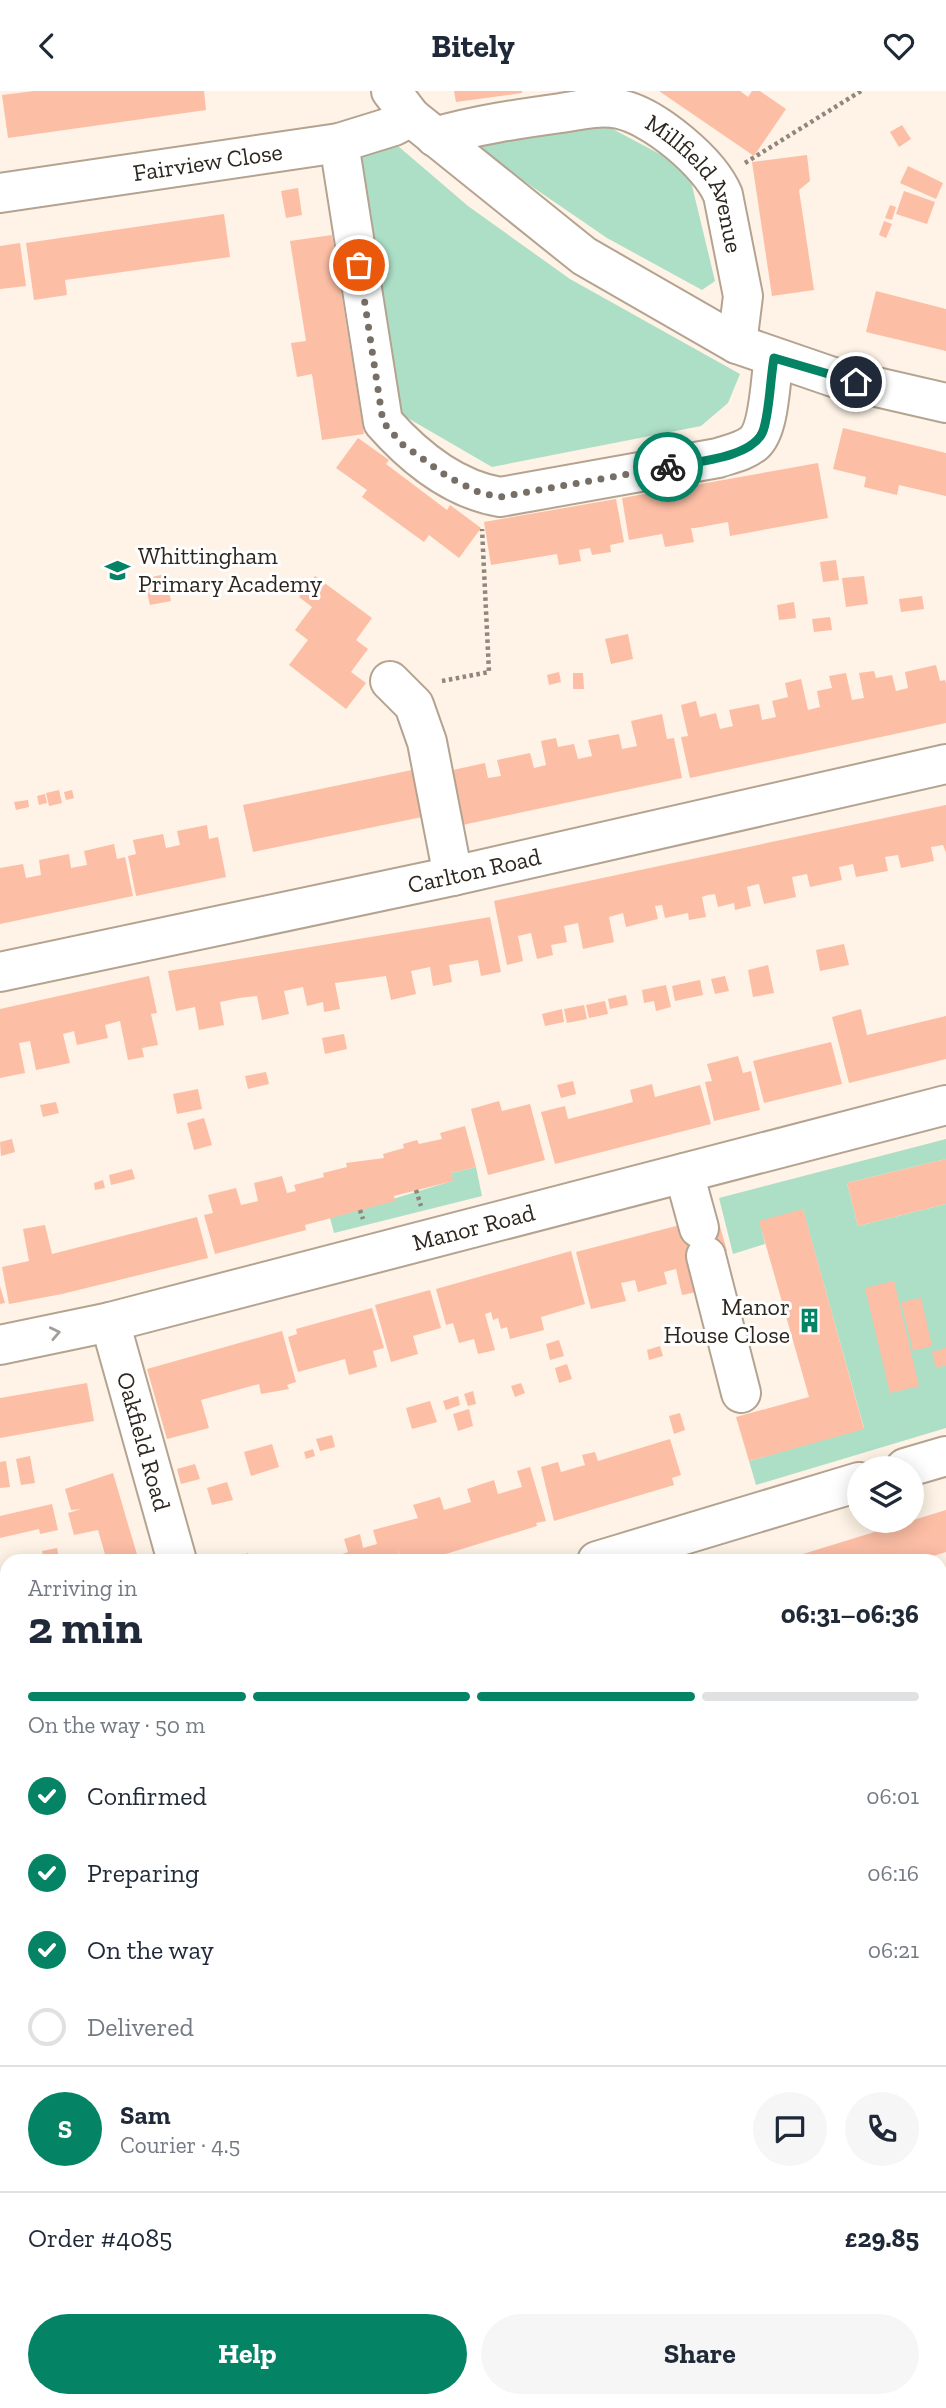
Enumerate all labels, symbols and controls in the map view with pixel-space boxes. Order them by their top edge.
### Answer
icon: back [28,27,66,65]
text: Bitely [431,27,515,65]
icon: heart [880,27,918,65]
street label: Millfield Avenue [640,108,749,255]
street label: Fairview Close [131,137,284,187]
pin [329,235,389,295]
icon: bag [340,246,378,284]
pin [826,352,886,412]
icon: home [837,363,875,401]
courier [633,432,703,502]
icon: bike [649,448,687,486]
place label: Whittingham Primary Academy [138,541,323,598]
school or university icon: Whittingham Primary Academy [104,556,132,584]
street label: Carlton Road [405,842,544,899]
street label: Manor Road [409,1197,538,1257]
place label: Manor House Close [663,1292,790,1349]
building icon: Manor House Close [796,1307,824,1335]
one-way arrow [49,1327,61,1342]
street label: Oakfield Road [111,1368,177,1514]
map controls [847,1456,924,1533]
button: layers [847,1456,924,1533]
text: Arriving in [28,1574,137,1602]
text: 06:31–06:36 [781,1598,919,1630]
text: 2 min [28,1600,143,1655]
text: On the way · 50 m [28,1711,205,1739]
icon: check [28,1777,66,1815]
text: Confirmed [87,1780,207,1812]
text: 06:01 [866,1782,919,1810]
icon: check [28,1854,66,1892]
text: Preparing [87,1857,199,1889]
text: 06:16 [867,1859,919,1887]
icon: check [28,1931,66,1969]
text: On the way [87,1934,214,1966]
text: 06:21 [868,1936,919,1964]
text: Delivered [87,2011,194,2043]
button: chat [753,2092,827,2166]
button: phone [845,2092,919,2166]
text: Sam [120,2099,170,2131]
text: S [58,2113,72,2145]
text: Courier · 4.5 [120,2131,240,2159]
text: Order #4085 [28,2222,172,2254]
text: £29.85 [845,2222,919,2254]
button: Help [28,2314,467,2394]
button: Share [481,2314,919,2394]

